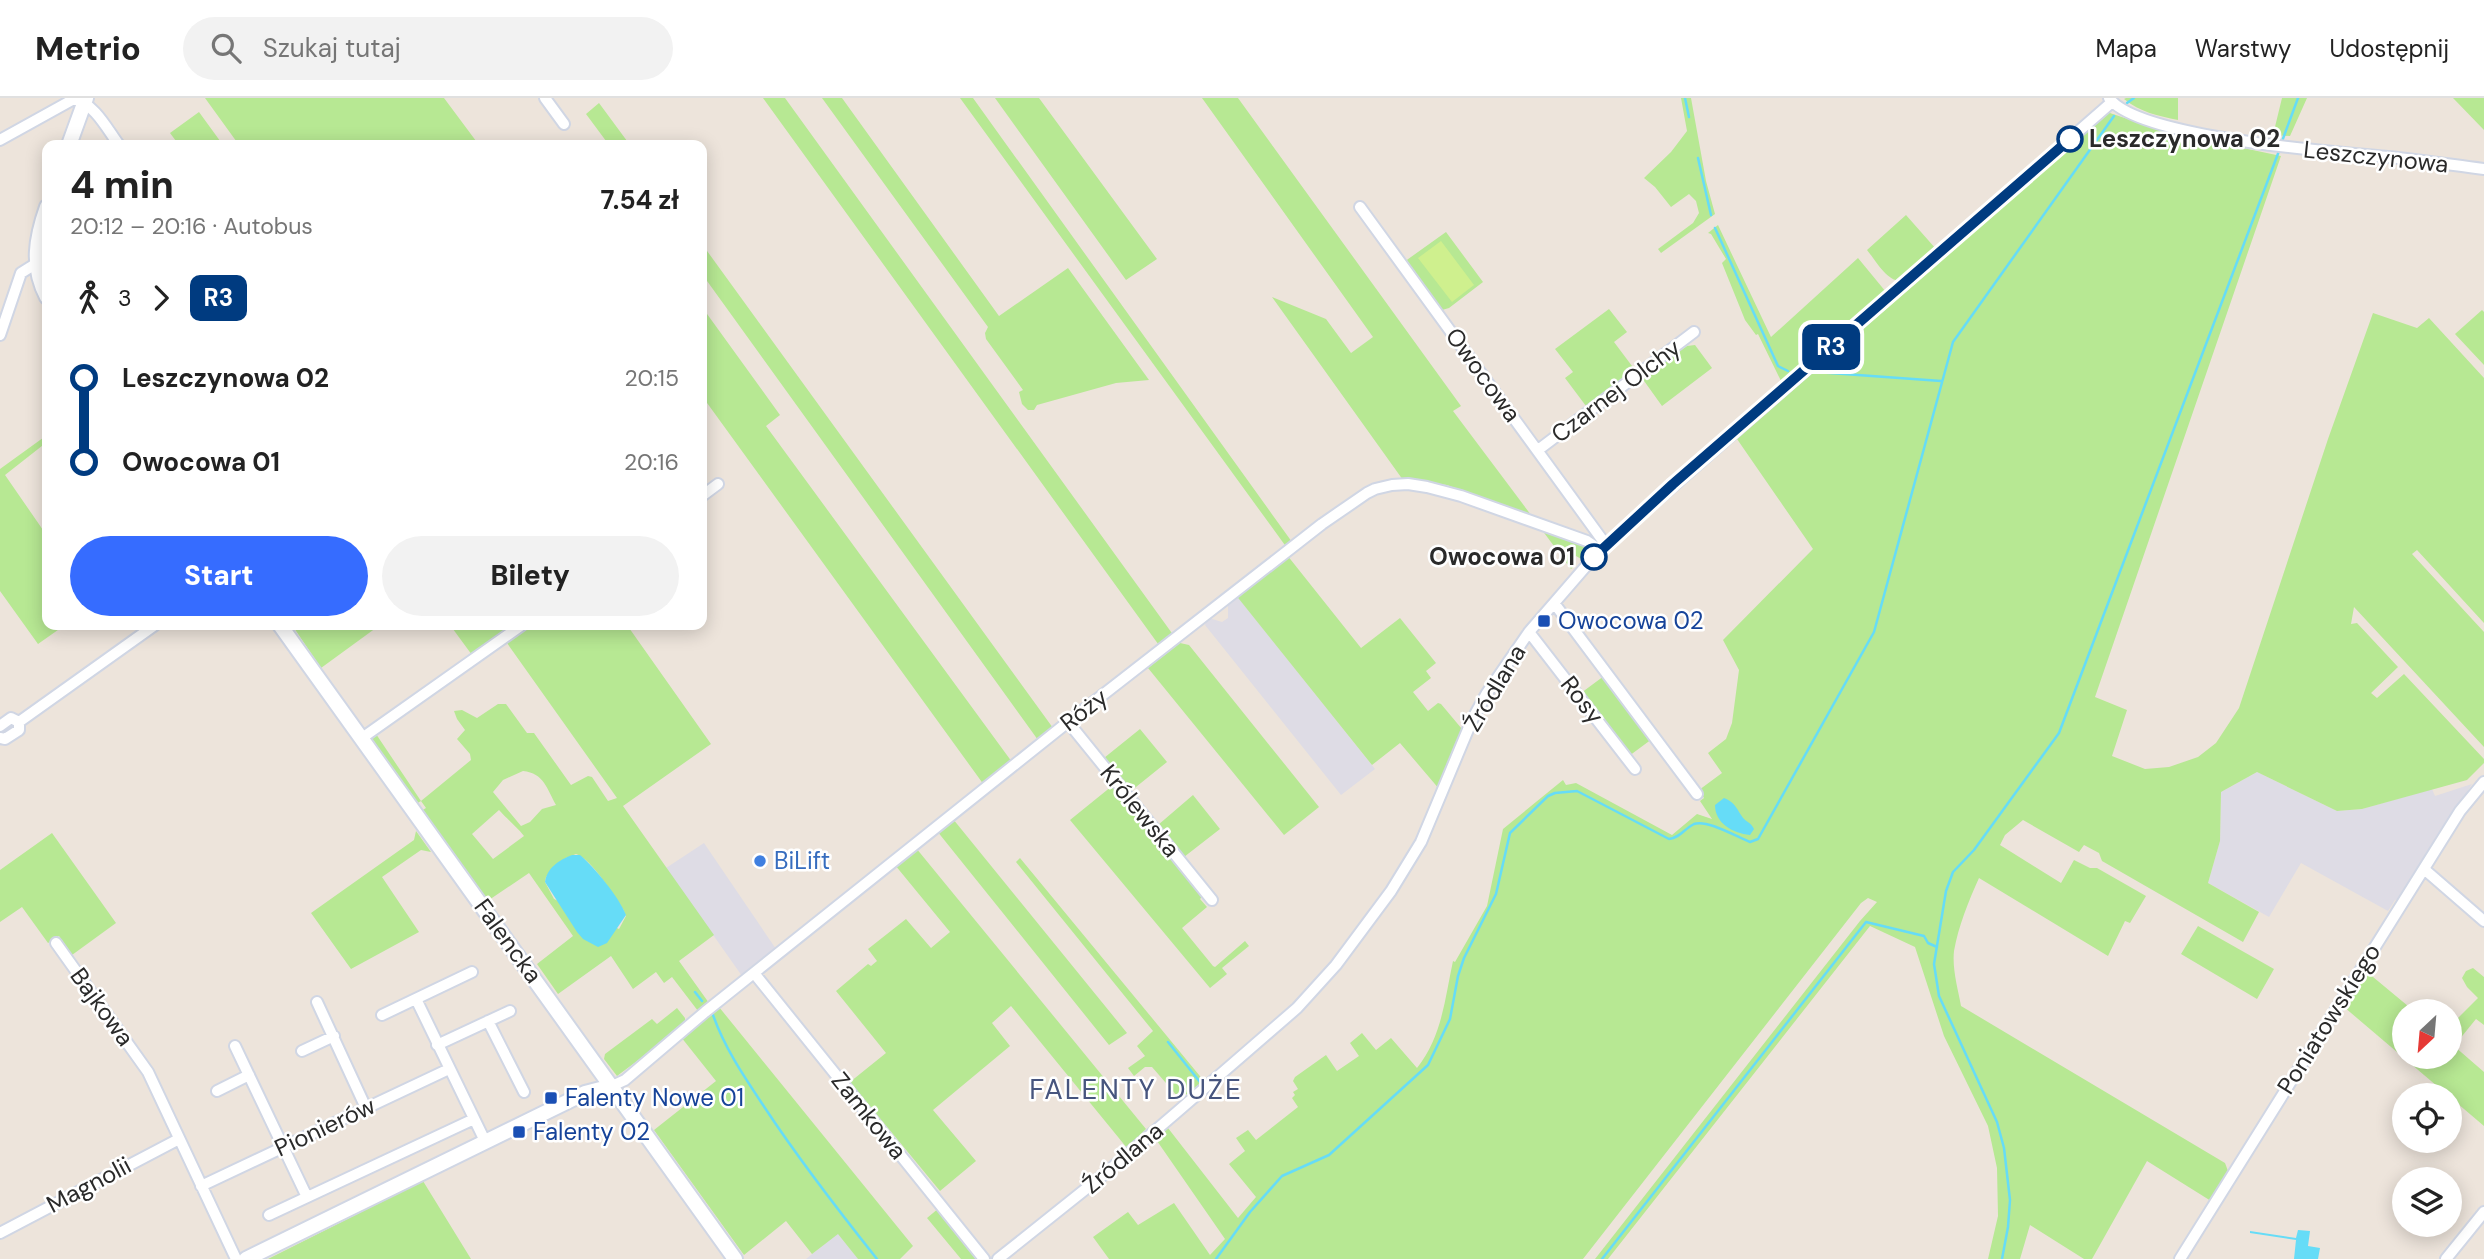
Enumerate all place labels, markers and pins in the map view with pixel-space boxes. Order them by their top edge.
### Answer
place label: Leszczynowa 02 [2089,123,2280,154]
marker: Leszczynowa 02 [2057,126,2083,152]
place label: Owocowa 01 [1429,541,1575,572]
marker: Owocowa 01 [1581,544,1607,570]
place label: Owocowa 02 [1558,605,1704,636]
marker: Owocowa 02 [1536,613,1552,629]
place label: BiLift [774,845,830,876]
marker: BiLift [752,853,768,869]
place label: Falenty Nowe 01 [565,1082,744,1113]
marker: Falenty Nowe 01 [543,1090,559,1106]
place label: Falenty 02 [533,1116,650,1147]
marker: Falenty 02 [511,1124,527,1140]

